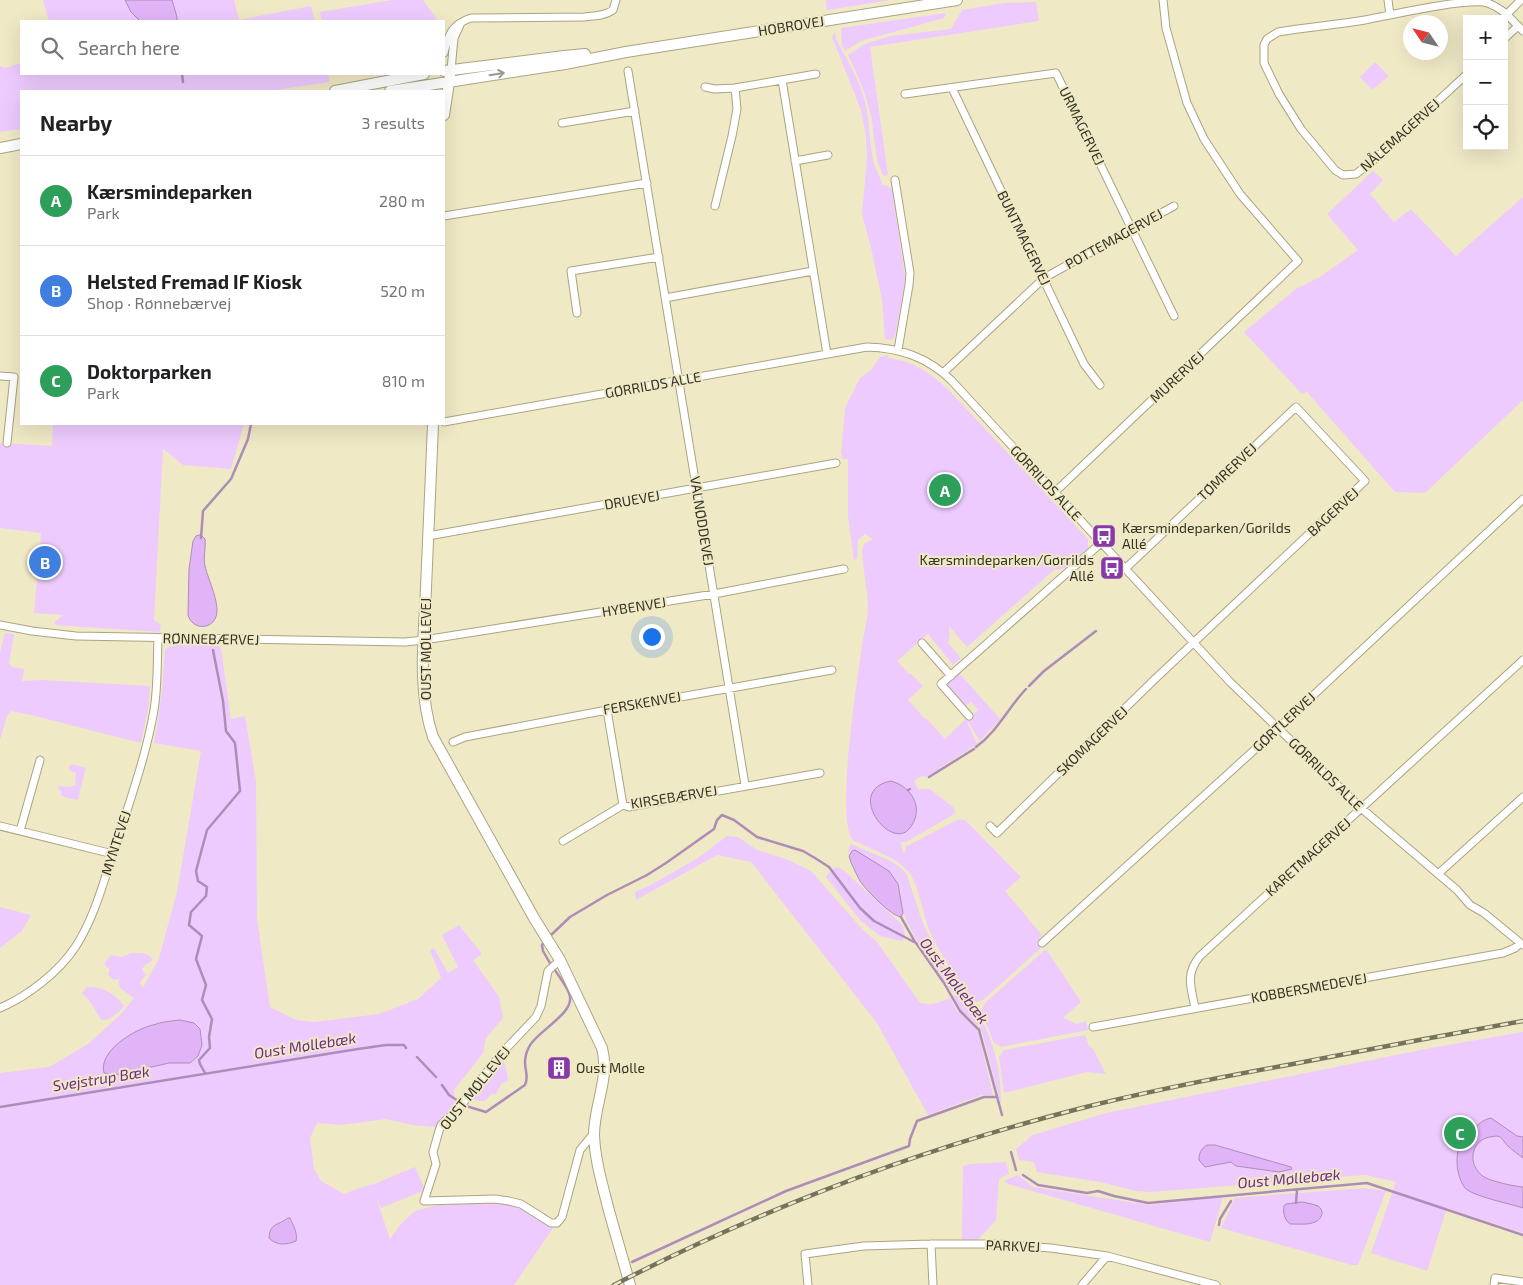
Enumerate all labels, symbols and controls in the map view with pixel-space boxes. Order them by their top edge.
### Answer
street label: HOBROVEJ [757,12,825,39]
north arrow [1403,15,1448,60]
map controls [1463,15,1508,150]
button: + [1463,15,1508,60]
search box [20,20,445,75]
icon: search [38,34,66,62]
text: Search here [78,36,180,59]
button: − [1463,60,1508,105]
one-way arrow [489,69,505,79]
street label: URMAGERVEJ [1056,84,1109,168]
street label: NÅLEMAGERVEJ [1356,95,1443,175]
button: locate [1463,105,1508,150]
text: Nearby [40,110,112,135]
text: 3 results [362,113,425,132]
text: Kærsmindeparken [87,180,252,203]
street label: BUNTMAGERVEJ [994,188,1055,288]
text: A [51,191,61,210]
text: 280 m [379,191,425,210]
text: Park [87,203,120,222]
street label: POTTEMAGERVEJ [1062,205,1165,272]
text: Helsted Fremad IF Kiosk [87,270,302,293]
text: B [51,281,61,300]
text: 520 m [380,281,425,300]
text: Shop · Rønnebærvej [87,293,231,312]
street label: MURERVEJ [1146,347,1207,406]
text: Doktorparken [87,360,212,383]
street label: GØRRILDS ALLE [604,368,702,401]
text: C [51,371,61,390]
text: 810 m [382,371,425,390]
text: Park [87,383,120,402]
street label: TØMRERVEJ [1193,439,1260,504]
street label: GØRRILDS ALLE [1007,441,1086,524]
pin: A [929,471,961,509]
street label: VALNØDDEVEJ [687,475,718,567]
street label: BAGERVEJ [1304,484,1362,540]
street label: DRUEVEJ [603,486,661,513]
place label: Kærsmindeparken/Gørilds Allé [1122,519,1291,552]
bus stop icon: Kærsmindeparken/Gørilds Allé [1091,523,1117,549]
pin: B [29,543,61,581]
place label: Kærsmindeparken/Gørrilds Allé [920,551,1094,584]
bus stop icon: Kærsmindeparken/Gørrilds Allé [1099,555,1125,581]
street label: HYBENVEJ [601,593,667,620]
street label: OUST MØLLEVEJ [417,598,434,700]
your location [639,624,665,650]
street label: RØNNEBÆRVEJ [163,629,259,648]
street label: FERSKENVEJ [602,687,682,718]
street label: GØRTLERVEJ [1249,688,1319,755]
street label: SKOMAGERVEJ [1052,702,1131,779]
street label: GØRRILDS ALLE [1286,734,1367,814]
street label: KIRSEBÆRVEJ [629,781,718,812]
street label: MYNTEVEJ [97,808,134,877]
street label: KARETMAGERVEJ [1262,814,1354,899]
water label: Oust Møllebæk [917,934,993,1027]
street label: KOBBERSMEDEVEJ [1250,969,1368,1006]
water label: Oust Møllebæk [253,1028,357,1062]
street label: OUST MØLLEVEJ [436,1043,513,1133]
building icon: Oust Mølle [546,1055,572,1081]
place label: Oust Mølle [576,1059,645,1076]
water label: Svejstrup Bæk [51,1061,151,1096]
pin: C [1444,1114,1476,1152]
water label: Oust Møllebæk [1237,1165,1341,1191]
street label: PARKVEJ [985,1236,1041,1255]

